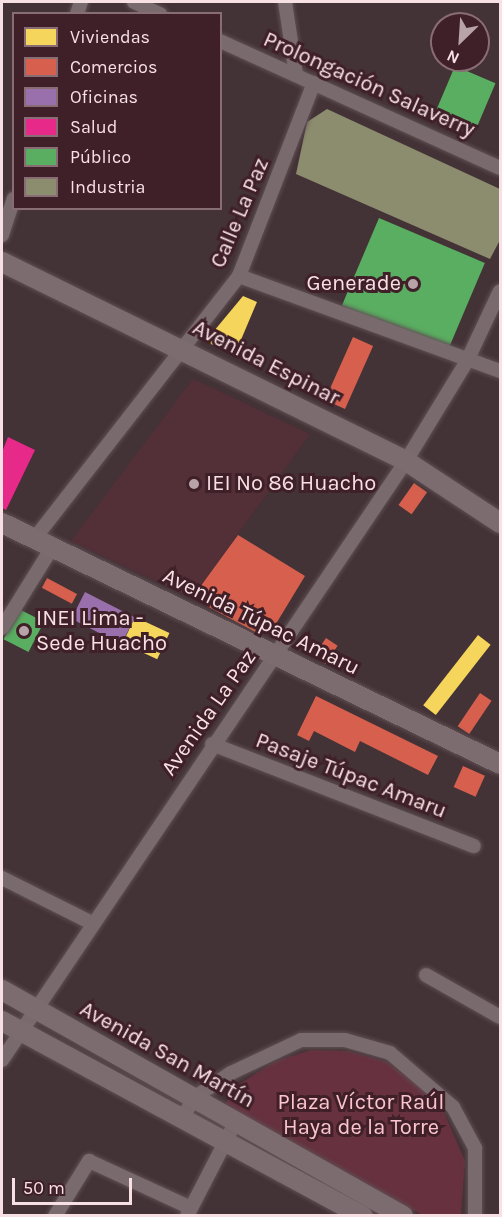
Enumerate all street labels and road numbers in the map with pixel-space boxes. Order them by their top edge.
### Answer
street label: Prolongación Salaverry [259,26,479,144]
street label: Calle La Paz [205,154,275,272]
street label: Avenida Espinar [188,315,344,411]
street label: Avenida Túpac Amaru [158,563,364,681]
street label: Avenida La Paz [156,645,262,781]
street label: Pasaje Túpac Amaru [252,727,450,825]
street label: Avenida San Martín [75,996,259,1114]

